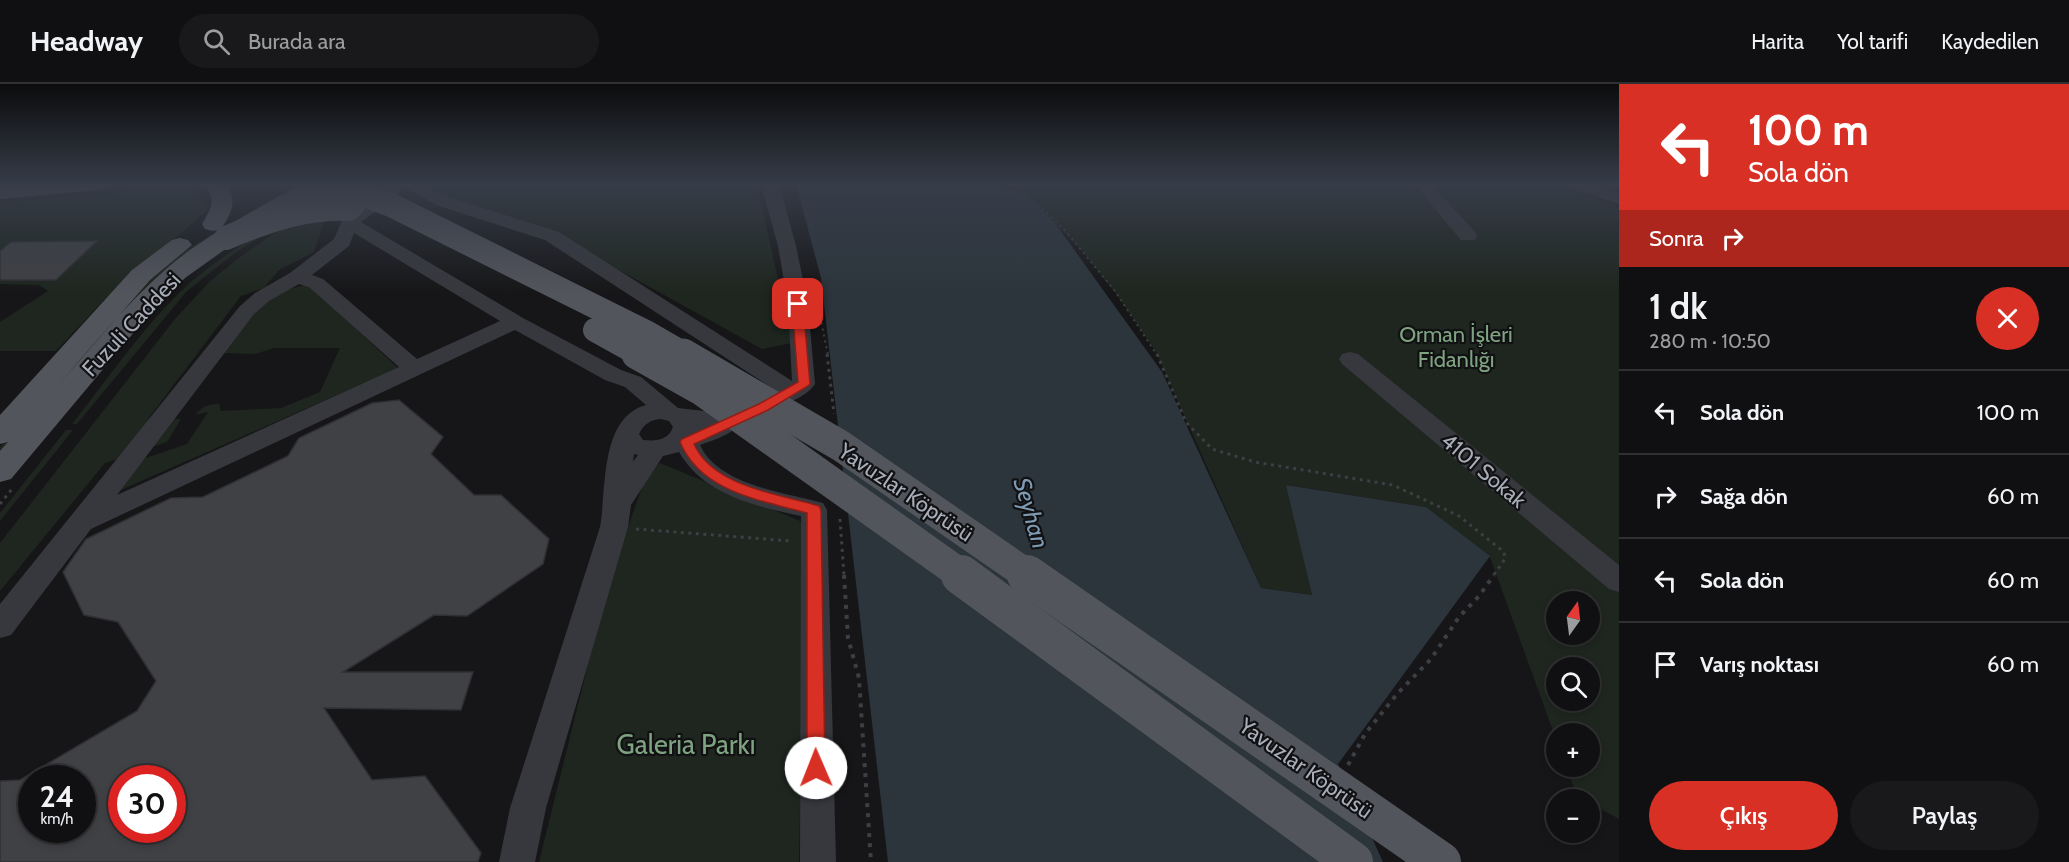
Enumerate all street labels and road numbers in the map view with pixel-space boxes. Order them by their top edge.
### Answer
street label: Fuzuli Caddesi [76,267,186,382]
street label: 4101 Sokak [1436,427,1532,514]
street label: Yavuzlar Köprüsü [832,437,978,547]
street label: Yavuzlar Köprüsü [1233,712,1378,824]

